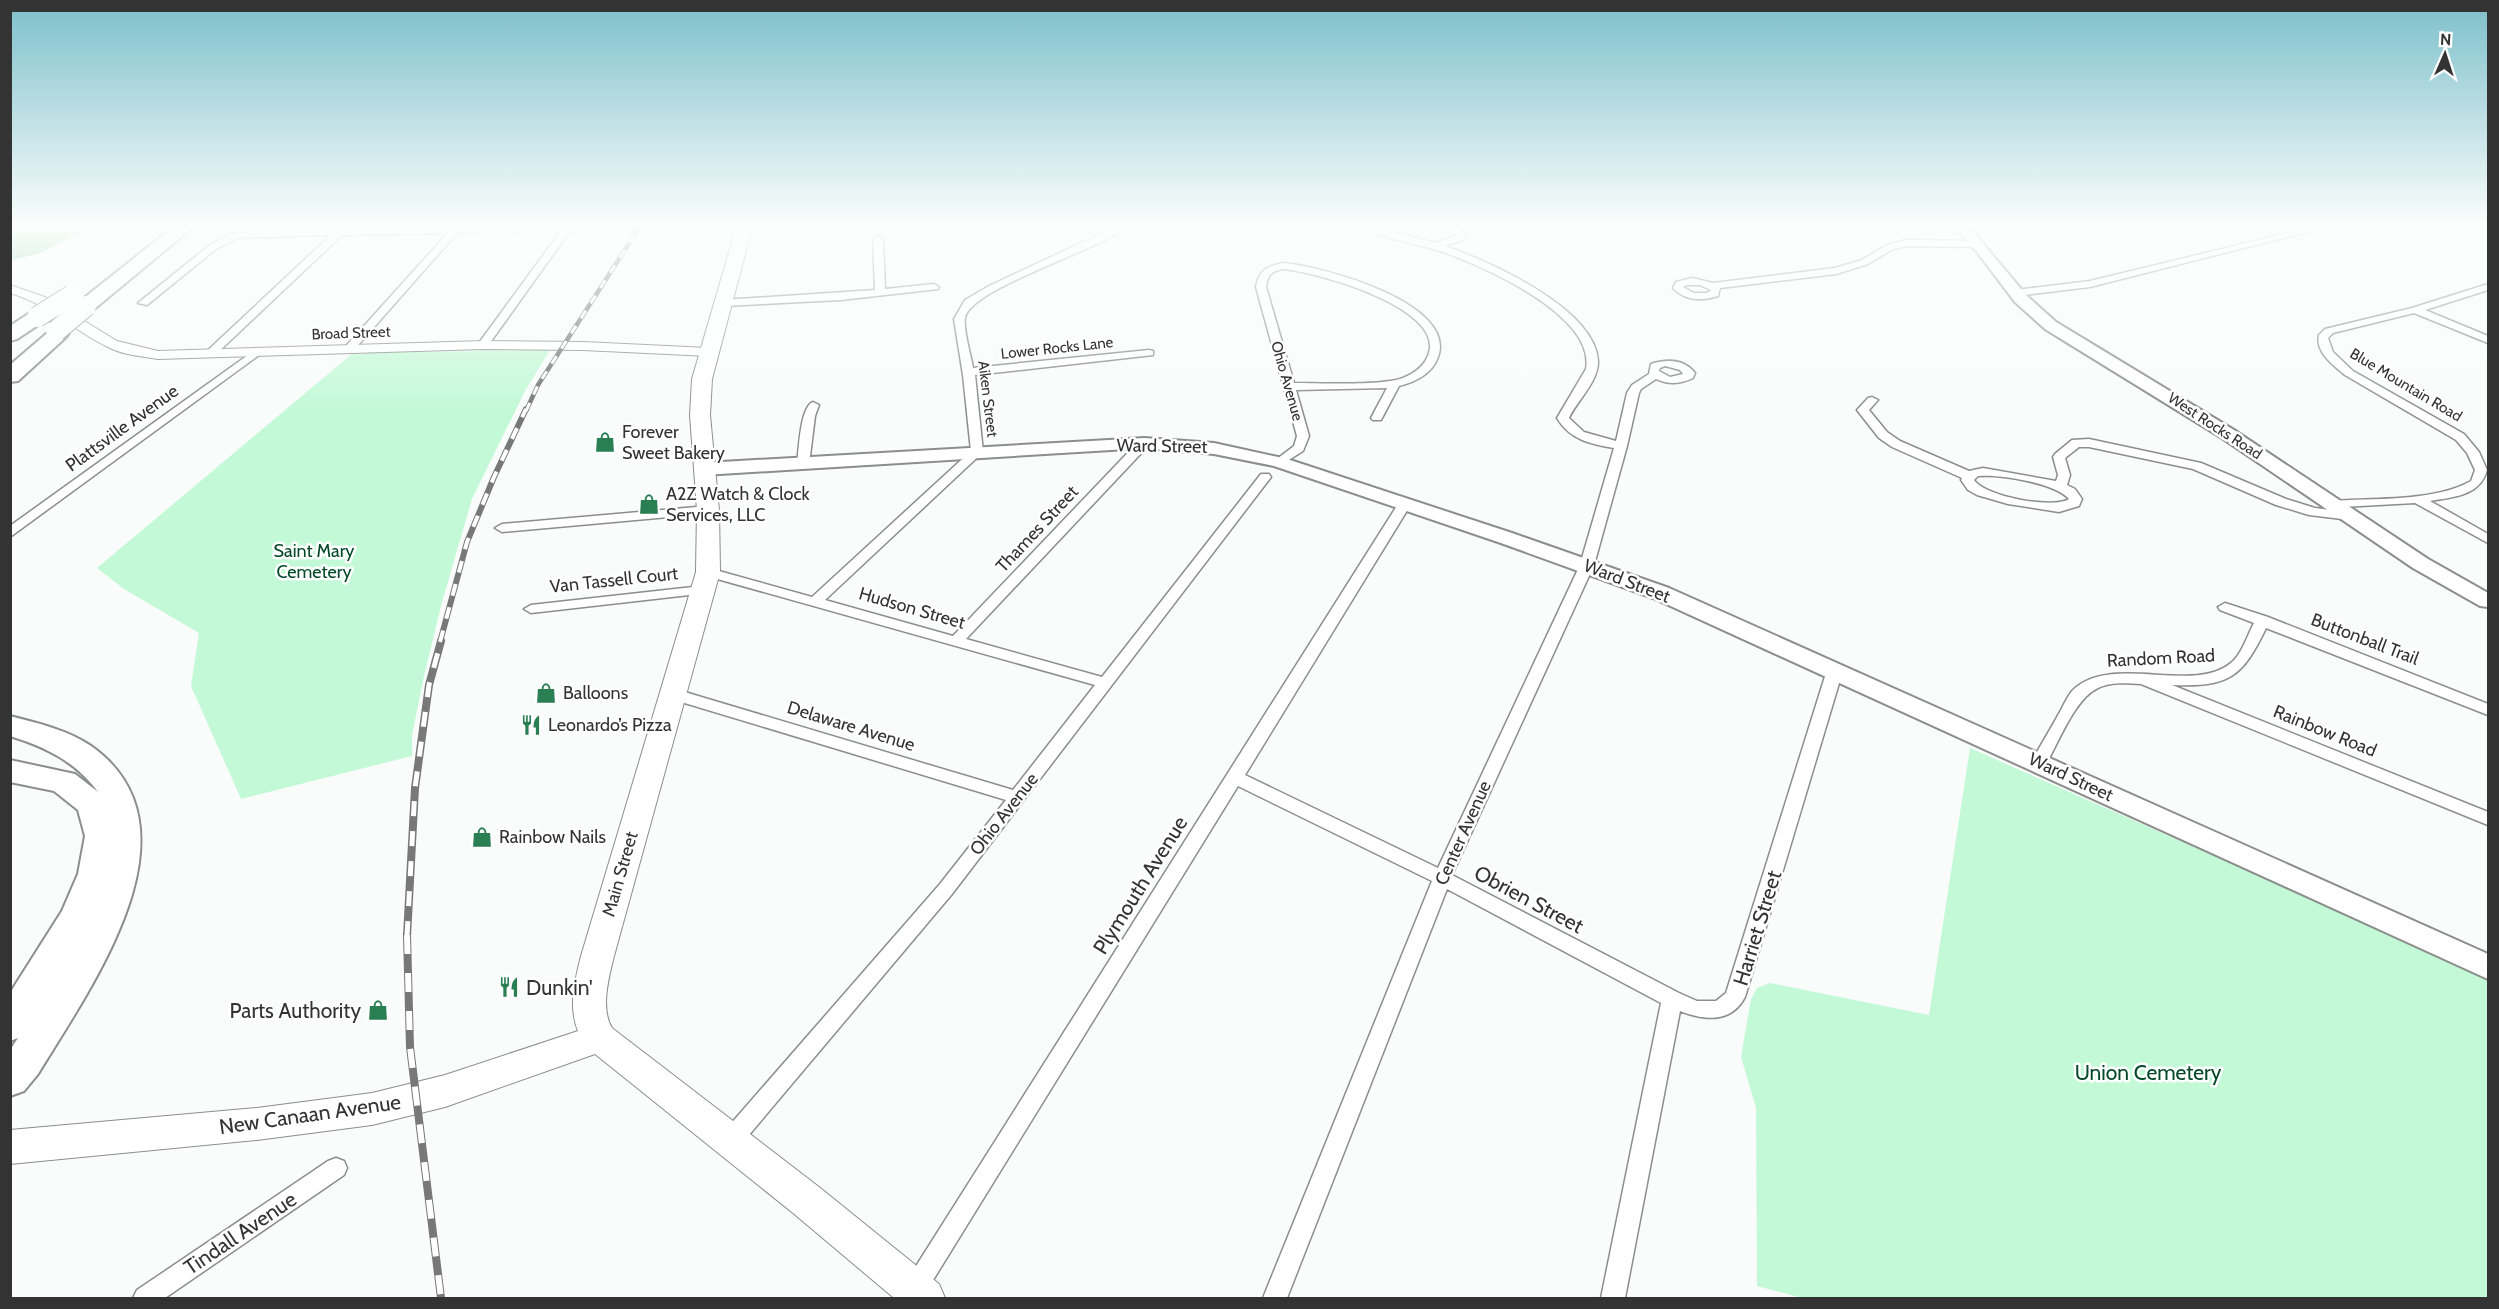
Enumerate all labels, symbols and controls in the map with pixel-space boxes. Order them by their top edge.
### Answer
north arrow [2415,24,2475,84]
text: N [2440,30,2452,49]
street label: Broad Street [311,323,391,343]
street label: Lower Rocks Lane [1000,333,1114,363]
street label: Ohio Avenue [1267,339,1307,423]
street label: Blue Mountain Road [2347,344,2465,426]
street label: Aiken Street [974,360,1002,438]
street label: Plattsville Avenue [61,380,183,476]
street label: West Rocks Road [2165,389,2265,463]
place label: Forever Sweet Bakery [622,421,725,464]
shop icon: Forever Sweet Bakery [593,430,617,454]
street label: Ward Street [1116,434,1208,458]
street label: Thames Street [991,481,1083,577]
place label: A2Z Watch & Clock Services, LLC [666,483,811,526]
shop icon: A2Z Watch & Clock Services, LLC [637,492,661,516]
park label: Saint Mary Cemetery [274,540,354,583]
street label: Ward Street [1581,554,1673,608]
street label: Van Tassell Court [549,562,679,598]
street label: Hudson Street [856,582,968,634]
street label: Buttonball Trail [2308,608,2423,670]
street label: Random Road [2106,644,2216,672]
shop icon: Balloons [534,681,558,705]
place label: Balloons [563,682,628,704]
street label: Delaware Avenue [785,696,917,756]
street label: Rainbow Road [2270,700,2380,762]
restaurant icon: Leonardo’s Pizza [519,713,543,737]
place label: Leonardo’s Pizza [548,714,672,736]
street label: Ward Street [2025,748,2117,806]
street label: Ohio Avenue [965,768,1043,860]
street label: Center Avenue [1430,777,1496,889]
street label: Plymouth Avenue [1088,811,1193,959]
shop icon: Rainbow Nails [470,825,494,849]
place label: Rainbow Nails [499,826,606,848]
street label: Main Street [597,829,643,919]
street label: Obrien Street [1470,860,1588,938]
street label: Harriet Street [1728,867,1786,989]
restaurant icon: Dunkin' [497,975,521,999]
place label: Dunkin' [526,975,593,1000]
place label: Parts Authority [230,998,361,1023]
shop icon: Parts Authority [366,998,390,1022]
park label: Union Cemetery [2075,1060,2222,1085]
street label: New Canaan Avenue [218,1089,403,1139]
street label: Tindall Avenue [179,1186,301,1280]

